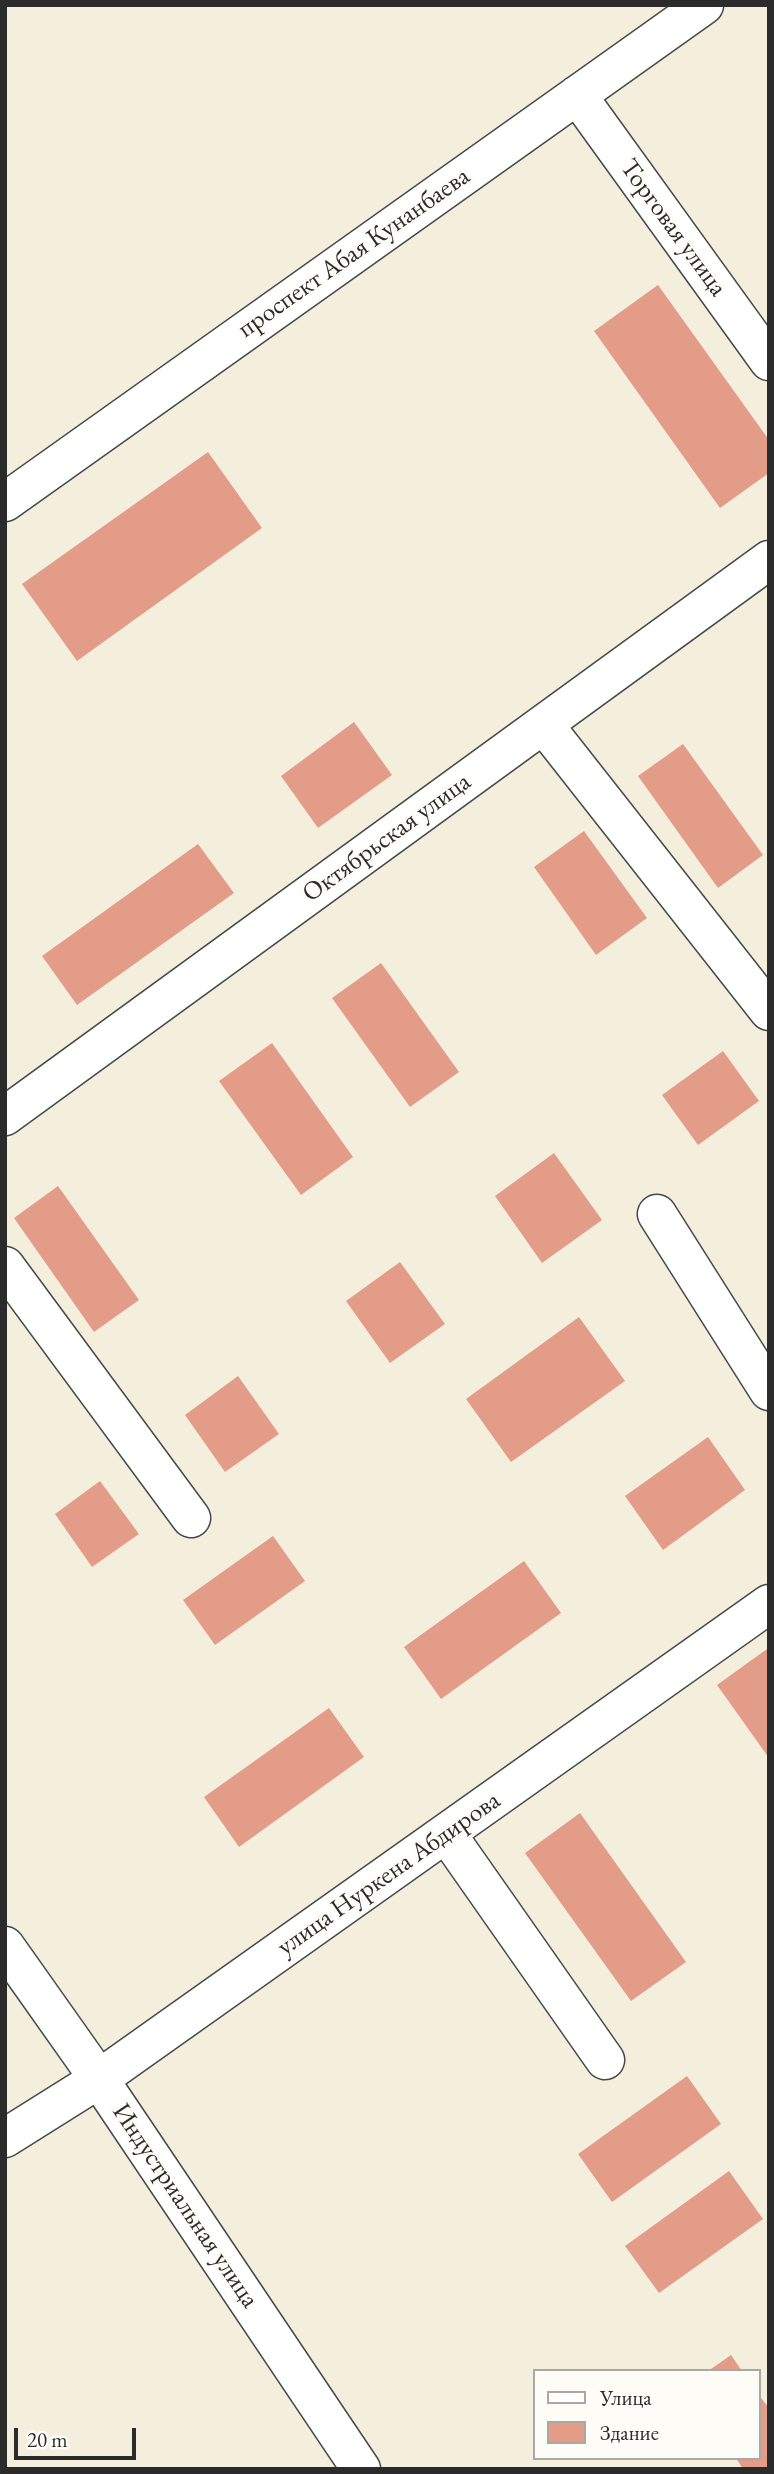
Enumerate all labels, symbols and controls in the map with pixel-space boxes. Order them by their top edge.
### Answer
street label: Торговая улица [613,153,733,303]
street label: проспект Абая Кунанбаева [232,161,476,345]
street label: Октябрьская улица [297,767,477,909]
street label: улица Нуркена Абдирова [271,1785,507,1963]
street label: Индустриальная улица [105,2098,265,2314]
legend [532,2369,760,2460]
text: Улица [600,2384,652,2411]
scale bar [18,2414,140,2458]
text: Здание [600,2419,659,2446]
text: 20 m [27,2426,68,2453]

